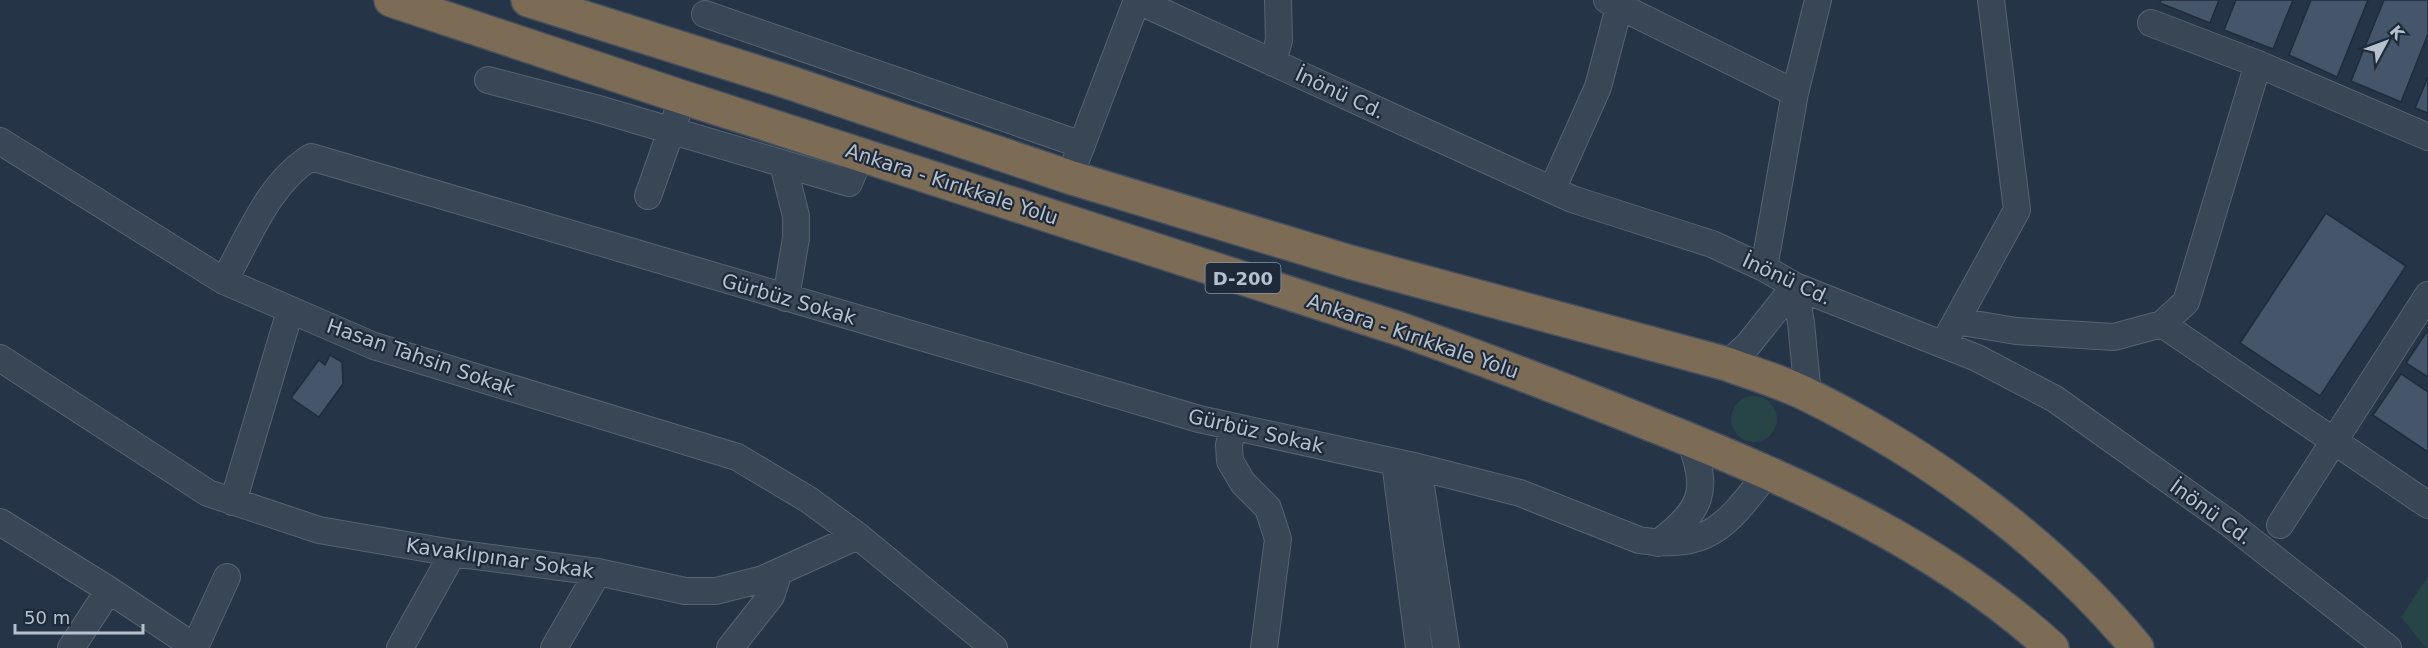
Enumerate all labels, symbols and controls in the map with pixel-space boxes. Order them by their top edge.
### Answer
north arrow [2356,12,2416,72]
text: K [2386,22,2409,44]
street label: İnönü Cd. [1292,62,1388,124]
street label: Ankara - Kırıkkale Yolu [843,138,1061,230]
street label: İnönü Cd. [1739,248,1835,310]
road number: D-200 [1206,263,1280,293]
street label: Gürbüz Sokak [719,268,859,330]
street label: Ankara - Kırıkkale Yolu [1304,289,1522,383]
street label: Hasan Tahsin Sokak [324,313,519,401]
street label: Gürbüz Sokak [1186,404,1327,458]
street label: İnönü Cd. [2165,474,2257,550]
street label: Kavaklıpınar Sokak [404,533,596,583]
scale bar [15,597,142,635]
text: 50 m [24,607,70,628]

